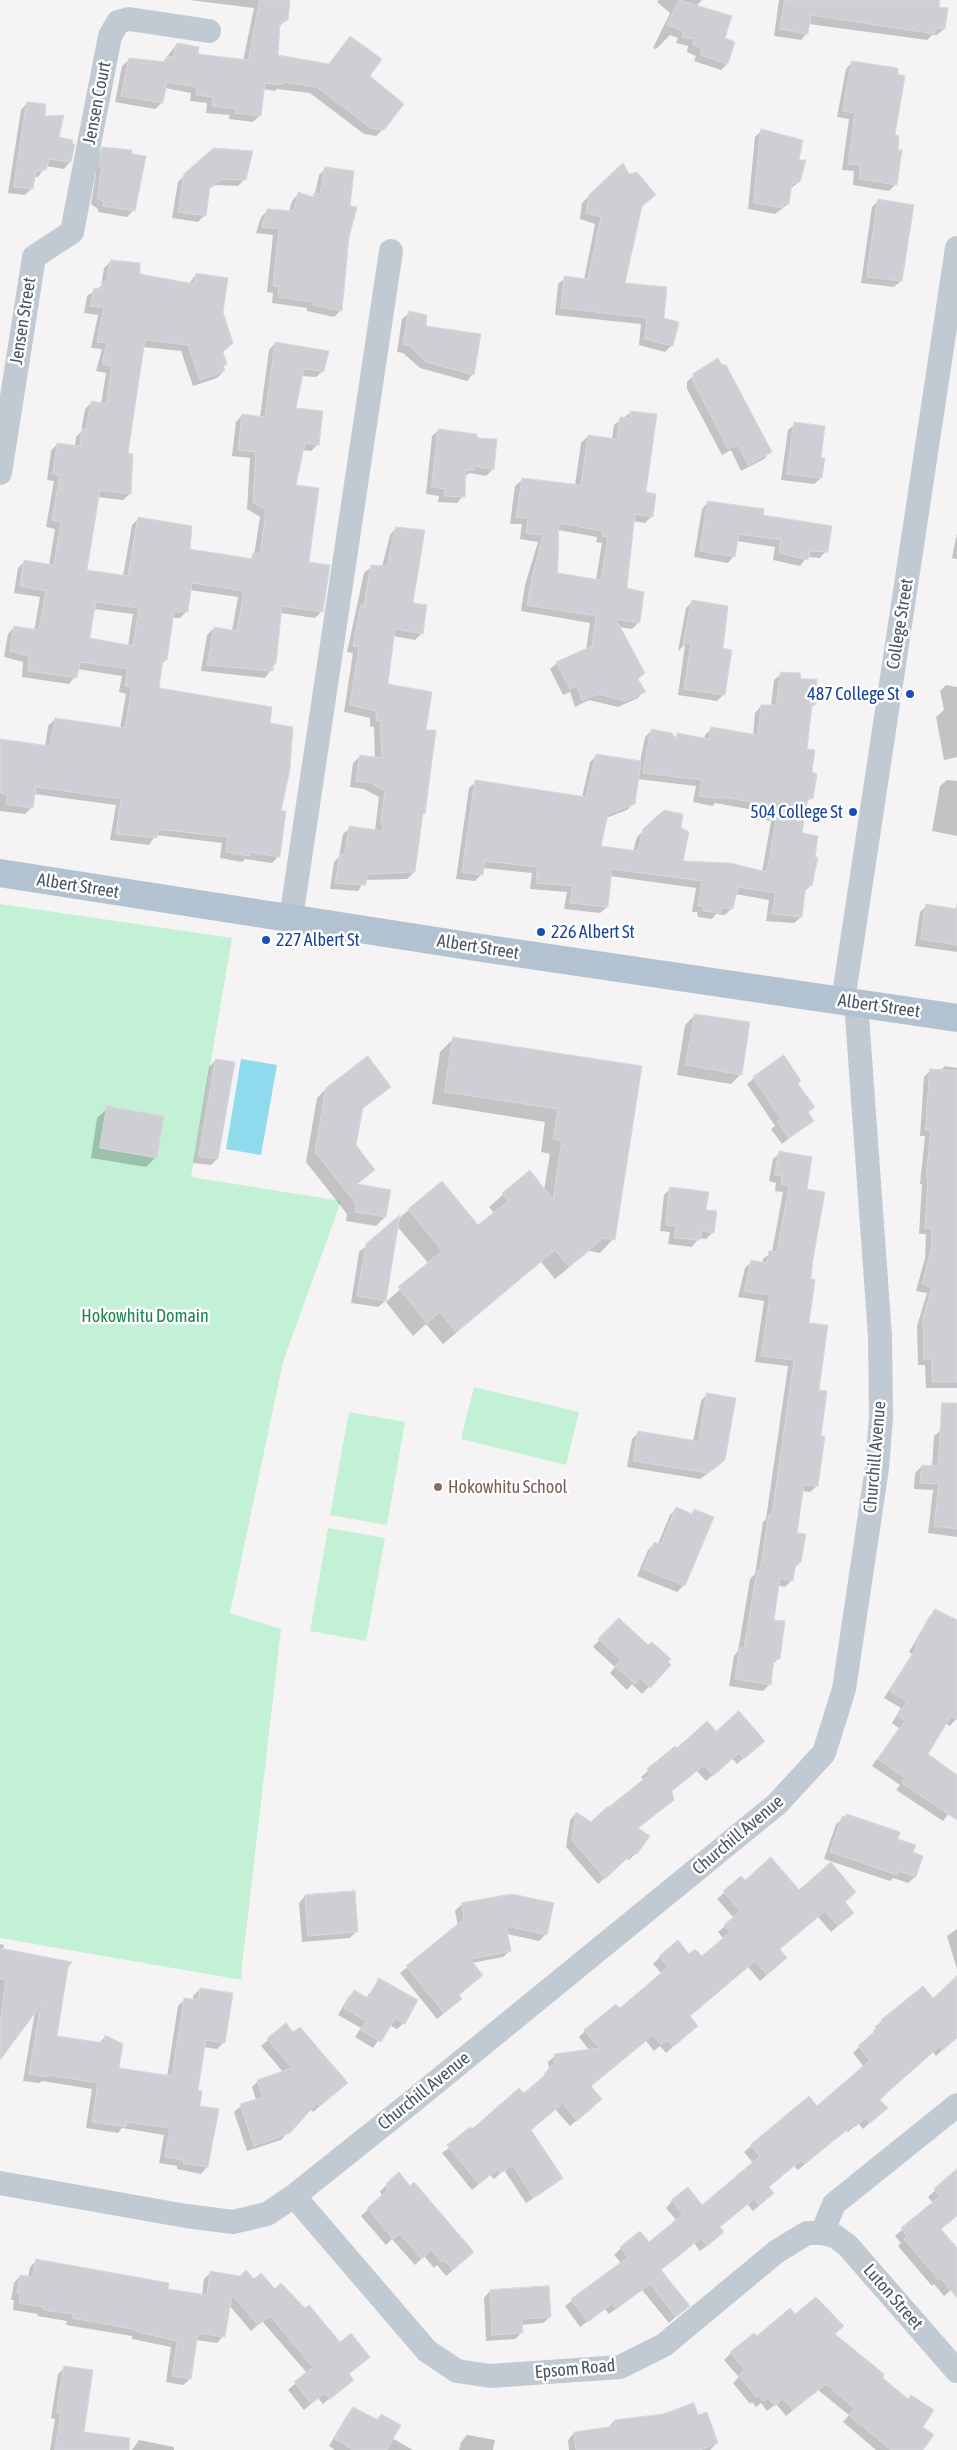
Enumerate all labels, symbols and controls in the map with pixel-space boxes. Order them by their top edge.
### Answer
street label: Jensen Court [78,60,116,146]
street label: Jensen Street [5,276,41,366]
street label: College Street [882,577,918,671]
place label: 487 College St [807,683,900,705]
marker: 487 College St [904,688,916,700]
place label: 504 College St [750,801,843,823]
marker: 504 College St [847,806,859,818]
street label: Albert Street [36,869,120,903]
place label: 226 Albert St [551,921,635,943]
marker: 226 Albert St [535,926,547,938]
place label: 227 Albert St [276,929,360,951]
street label: Albert Street [436,930,520,964]
marker: 227 Albert St [260,934,272,946]
street label: Albert Street [837,990,921,1022]
park label: Hokowhitu Domain [81,1305,209,1327]
street label: Churchill Avenue [859,1400,891,1514]
place label: Hokowhitu School [448,1476,567,1498]
marker: Hokowhitu School [432,1481,444,1493]
street label: Churchill Avenue [688,1791,788,1879]
street label: Churchill Avenue [374,2047,474,2135]
street label: Luton Street [859,2260,927,2334]
street label: Epsom Road [534,2355,616,2383]

